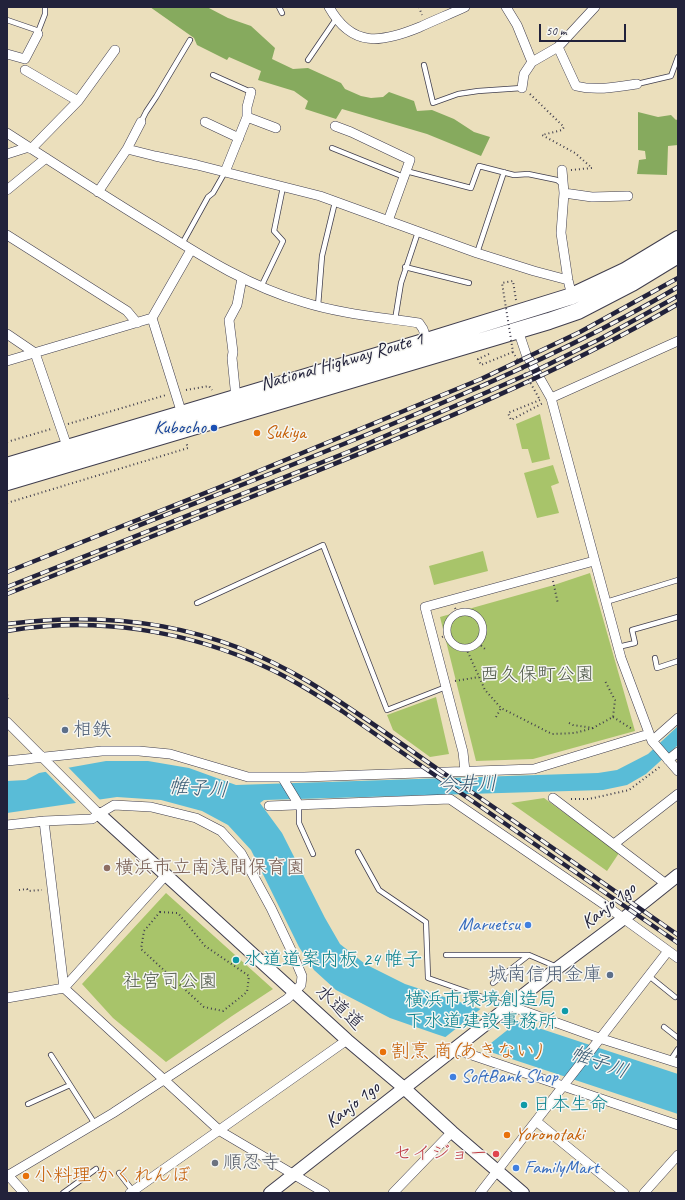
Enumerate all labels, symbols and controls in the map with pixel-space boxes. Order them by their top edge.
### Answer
scale bar [541,16,628,42]
text: 50 m [546,23,566,39]
street label: National Highway Route 1 [258,328,426,396]
place label: Kubocho [154,417,206,439]
place label: Sukiya [265,422,306,444]
marker: Kubocho [209,423,219,433]
marker: Sukiya [252,428,262,438]
park label: 西久保町公園 [480,664,594,686]
place label: 相鉄 [73,719,111,741]
marker: 相鉄 [60,725,70,735]
water label: 今井川 [437,772,497,798]
water label: 帷子川 [167,775,229,803]
place label: 横浜市立南浅間保育園 [115,857,305,879]
marker: 横浜市立南浅間保育園 [102,863,112,873]
street label: Kanjo 1go [577,878,641,934]
place label: Maruetsu [458,914,520,936]
marker: Maruetsu [523,920,533,930]
place label: 水道道案内板 24 帷子 [244,949,422,971]
marker: 水道道案内板 24 帷子 [231,955,241,965]
place label: 城南信用金庫 [488,964,602,986]
marker: 城南信用金庫 [605,970,615,980]
park label: 社宮司公園 [123,971,217,993]
street label: 水道道 [310,980,368,1036]
place label: 横浜市環境創造局 下水道建設事務所 [405,989,557,1033]
marker: 横浜市環境創造局 下水道建設事務所 [560,1006,570,1016]
place label: 割烹 商(あきない) [391,1041,541,1063]
water label: 帷子川 [567,1041,631,1085]
marker: 割烹 商(あきない) [378,1047,388,1057]
place label: SoftBank Shop [461,1066,558,1088]
marker: SoftBank Shop [448,1072,458,1082]
street label: Kanjo 1go [321,1077,385,1133]
place label: 日本生命 [532,1094,608,1116]
marker: 日本生命 [519,1100,529,1110]
place label: Yoronotaki [515,1124,584,1146]
marker: Yoronotaki [502,1130,512,1140]
place label: セイジョー [393,1143,488,1165]
marker: セイジョー [491,1149,501,1159]
place label: 順忍寺 [223,1152,280,1174]
place label: FamilyMart [524,1157,599,1179]
marker: 順忍寺 [210,1158,220,1168]
marker: FamilyMart [511,1163,521,1173]
place label: 小料理 かくれんぼ [34,1165,191,1187]
marker: 小料理 かくれんぼ [21,1171,31,1181]

